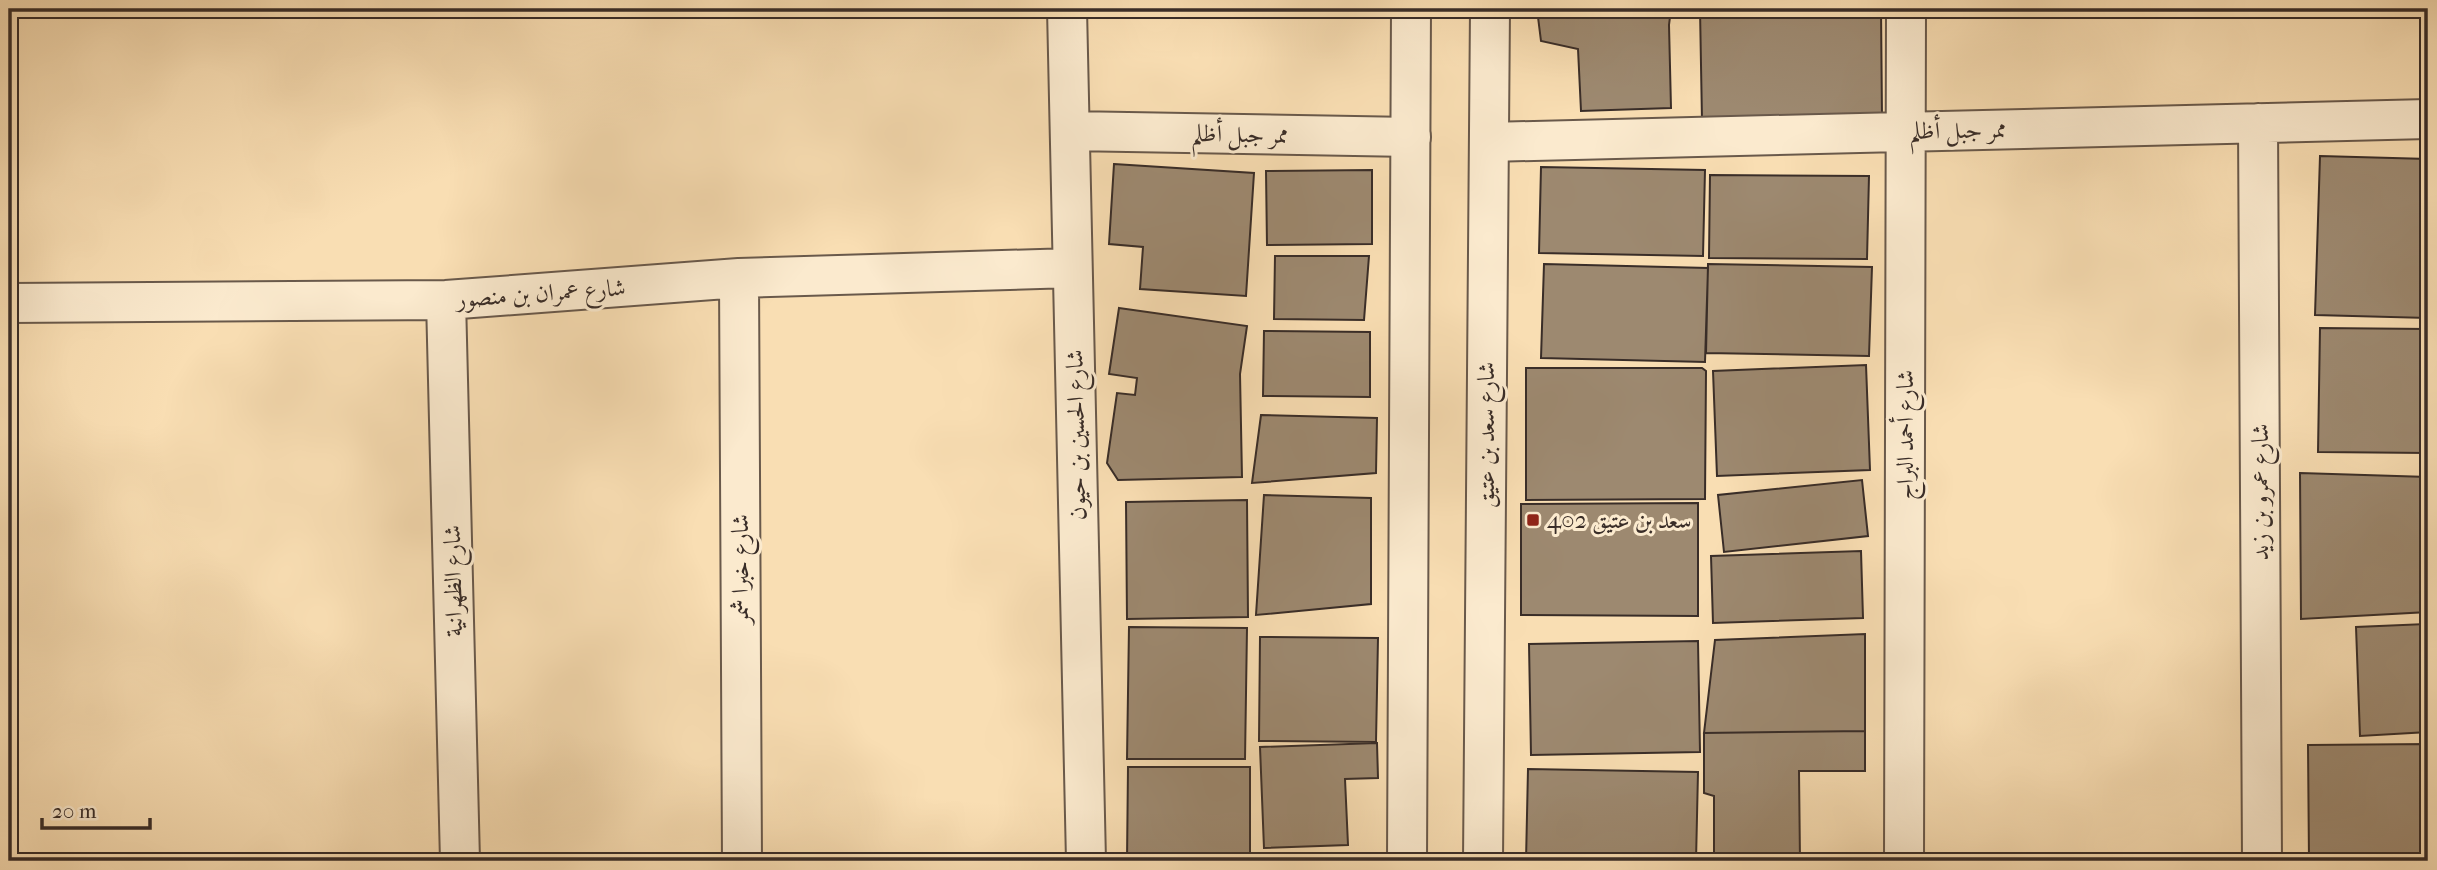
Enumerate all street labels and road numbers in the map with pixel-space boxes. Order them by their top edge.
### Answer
street label: ممر جبل أظلم [1909,112,2007,155]
street label: ممر جبل أظلم [1191,116,1289,159]
street label: شارع عمران بن منصور [453,273,627,319]
street label: شارع الحسين بن حيون [1061,349,1097,521]
street label: شارع سعد بن عتيق [1472,362,1506,508]
street label: شارع أحمد البراج [1888,370,1926,500]
street label: شارع عمرو بن زيد [2246,424,2280,561]
street label: شارع خبرا شمر [726,514,760,627]
street label: شارع الظهرانية [438,525,474,637]

